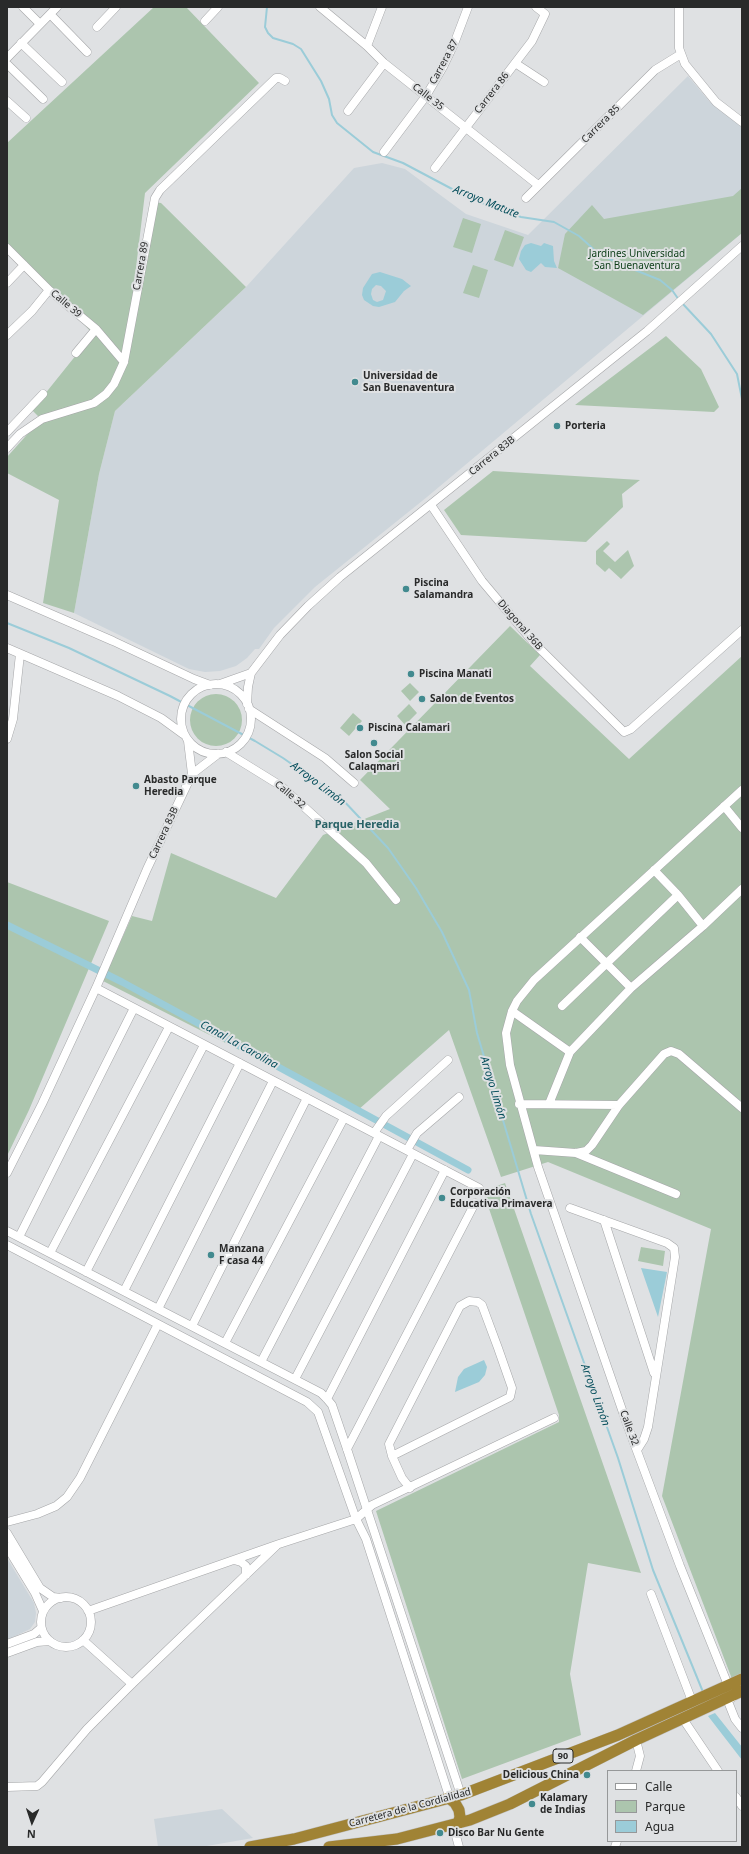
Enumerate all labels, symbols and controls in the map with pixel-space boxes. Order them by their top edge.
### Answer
street label: Carrera 87 [427,37,461,87]
street label: Carrera 86 [472,70,512,116]
street label: Calle 35 [410,81,446,113]
street label: Carrera 85 [579,102,623,146]
water label: Arroyo Matute [451,183,521,221]
street label: Carrera 89 [131,241,151,291]
park label: Jardines Universidad San Buenaventura [589,248,685,272]
street label: Calle 39 [48,288,84,320]
place label: Universidad de San Buenaventura [363,370,454,394]
marker: Universidad de San Buenaventura [350,377,360,387]
place label: Porteria [565,420,606,432]
marker: Porteria [552,421,562,431]
street label: Carrera 83B [467,434,517,478]
place label: Piscina Salamandra [414,577,473,600]
marker: Piscina Salamandra [401,584,411,594]
street label: Diagonal 36B [495,597,545,653]
place label: Piscina Manati [419,668,492,680]
marker: Piscina Manati [406,669,416,679]
place label: Salon de Eventos [430,693,514,705]
marker: Salon de Eventos [417,694,427,704]
place label: Piscina Calamari [368,722,450,734]
marker: Piscina Calamari [355,723,365,733]
marker: Salon Social Calaqmari [369,738,379,748]
place label: Salon Social Calaqmari [345,749,403,772]
water label: Arroyo Limón [288,759,348,809]
place label: Abasto Parque Heredia [144,774,217,798]
street label: Calle 32 [272,779,308,811]
marker: Abasto Parque Heredia [131,781,141,791]
street label: Carrera 83B [147,805,181,861]
district label: Parque Heredia [315,818,399,832]
water label: Canal La Carolina [198,1018,280,1072]
water label: Arroyo Limón [477,1055,509,1121]
place label: Corporación Educativa Primavera [450,1186,553,1210]
marker: Corporación Educativa Primavera [437,1193,447,1203]
place label: Manzana F casa 44 [219,1243,264,1266]
marker: Manzana F casa 44 [206,1250,216,1260]
water label: Arroyo Limón [578,1362,612,1428]
street label: Calle 32 [617,1409,641,1447]
road number: 90 [553,1749,573,1763]
place label: Delicious China [503,1769,579,1781]
marker: Delicious China [582,1770,592,1780]
legend [607,1770,737,1842]
text: Calle [645,1778,672,1795]
street label: Carretera de la Cordialidad [348,1786,472,1830]
place label: Kalamary de Indias [540,1792,588,1816]
text: Parque [645,1798,685,1815]
marker: Kalamary de Indias [527,1799,537,1809]
north arrow [12,1802,52,1842]
text: Agua [645,1818,674,1835]
text: N [26,1827,36,1842]
place label: Disco Bar Nu Gente [448,1827,544,1839]
marker: Disco Bar Nu Gente [435,1828,445,1838]

